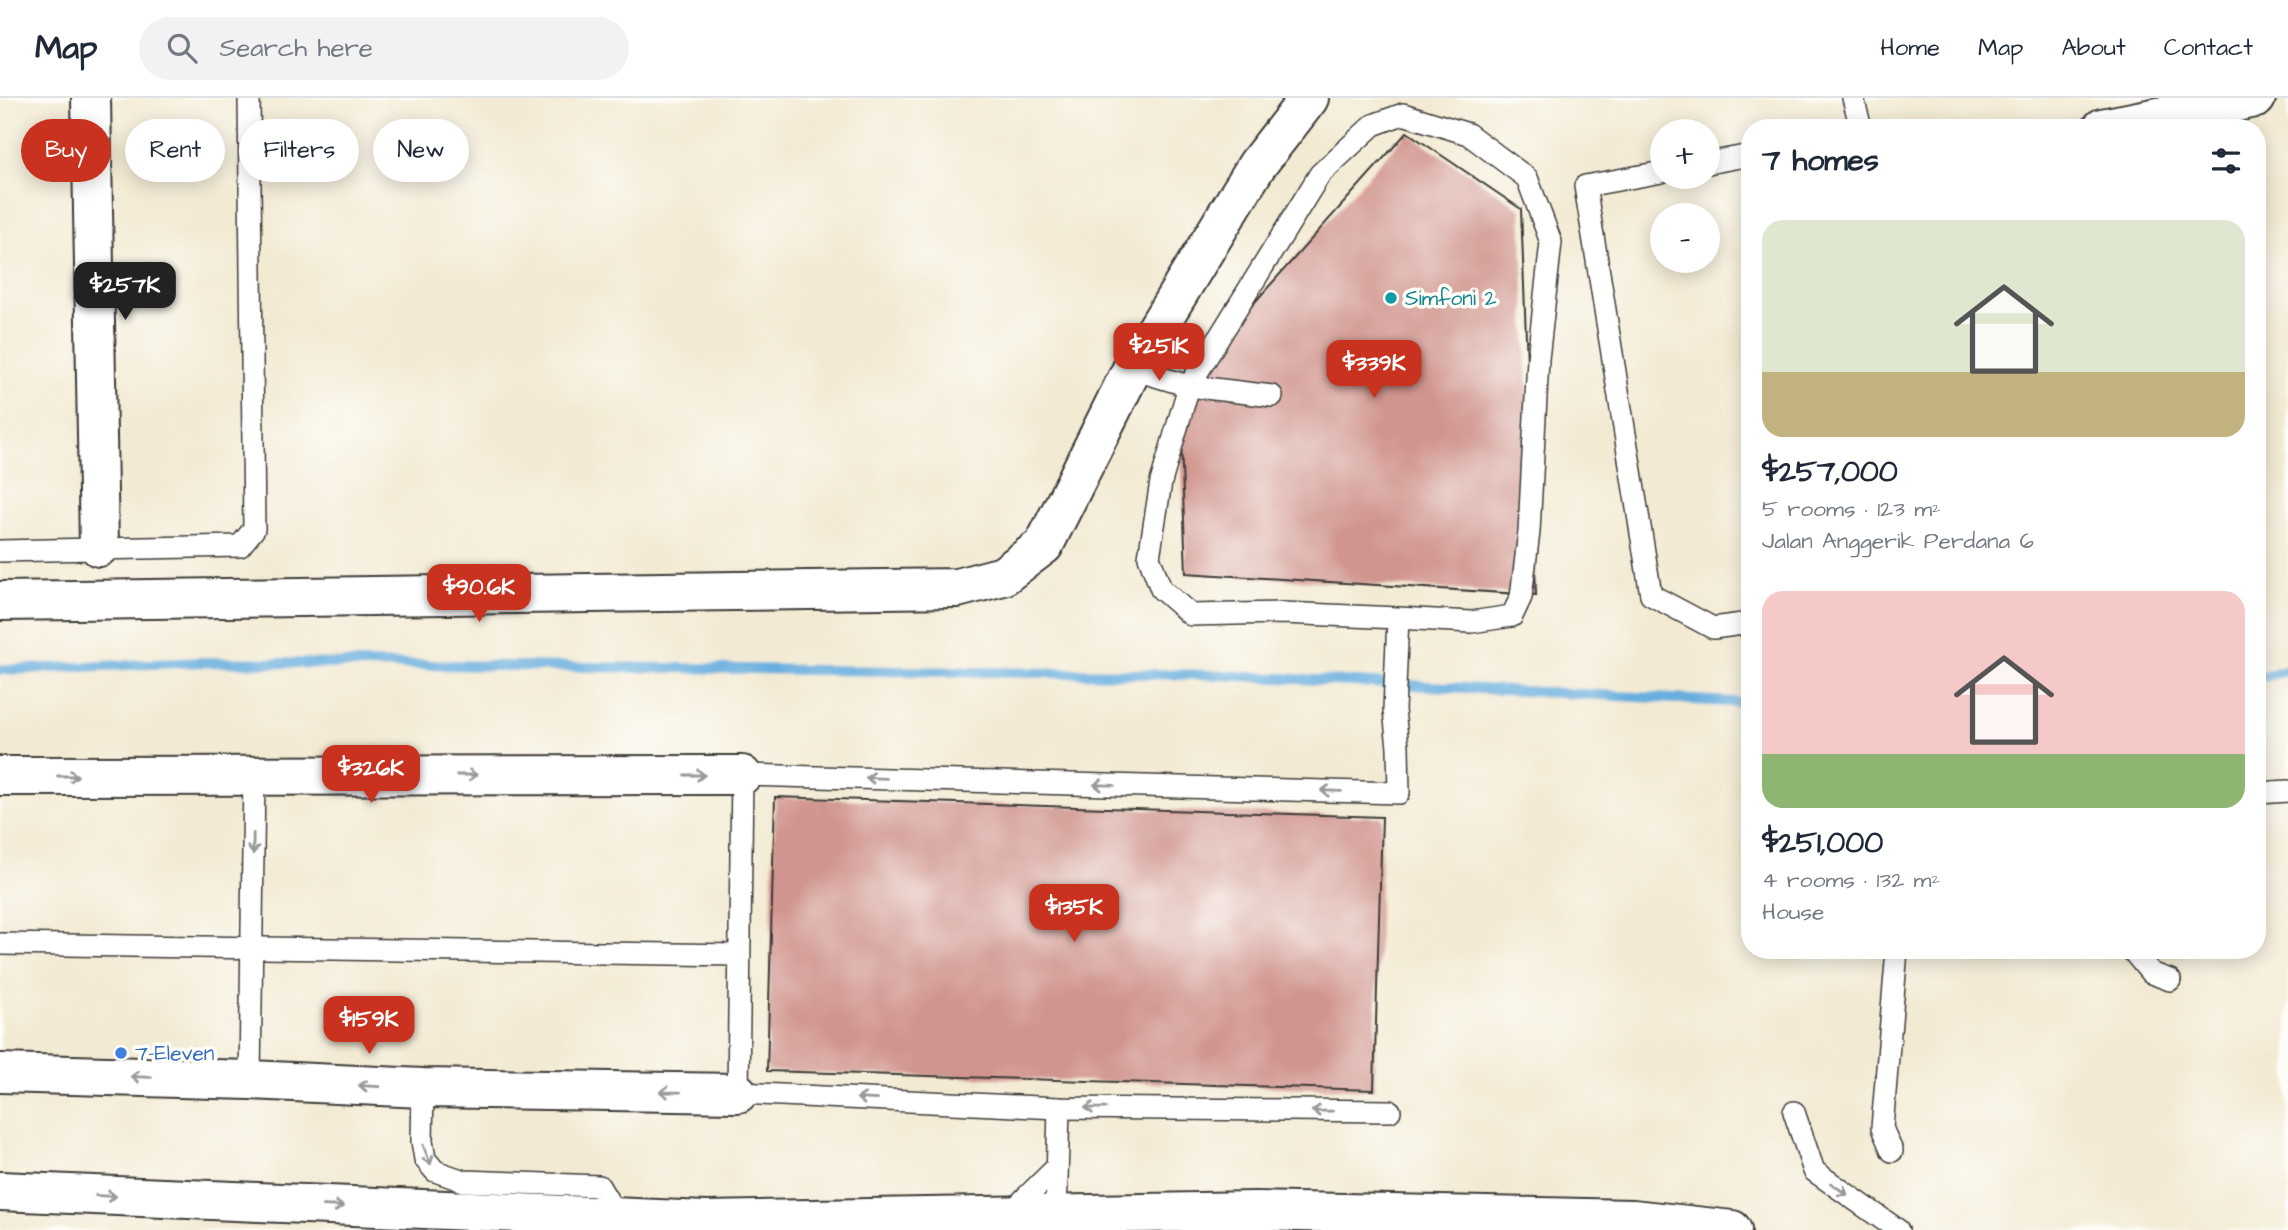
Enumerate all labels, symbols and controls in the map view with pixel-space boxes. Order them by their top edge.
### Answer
search box [139,17,629,80]
text: Map [35,25,97,71]
icon: search [163,29,201,67]
text: Search here [219,30,373,66]
text: Home [1880,31,1940,65]
text: Map [1978,31,2023,65]
text: About [2061,31,2126,65]
text: Contact [2164,31,2253,65]
chip: Buy [21,119,111,182]
chip: Rent [125,119,225,182]
chip: Filters [239,119,359,182]
chip: New [373,119,469,182]
map controls [1650,119,1720,273]
button: + [1650,119,1720,189]
text: 7 homes [1762,140,1879,182]
icon: filters [2207,142,2245,180]
button: − [1650,203,1720,273]
pin: $257K [76,262,174,322]
icon: home [1941,266,2067,392]
text: $257K [90,269,160,301]
place label: Simfoni 2 [1405,284,1496,313]
marker: Simfoni 2 [1383,290,1399,306]
pin: $251K [1110,324,1208,383]
text: $251K [1129,330,1189,362]
pin: $339K [1325,341,1423,400]
text: $339K [1342,347,1406,379]
text: $257,000 [1762,451,1898,493]
text: 5 rooms · 123 m² [1762,493,1941,525]
text: Jalan Anggerik Perdana 6 [1762,525,2034,557]
pin: $90.6K [422,564,536,624]
text: $90.6K [443,571,515,603]
icon: home [1941,637,2067,763]
pin: $326K [322,746,420,805]
text: $326K [338,752,404,784]
one-way arrow [455,768,478,782]
one-way arrow [683,768,706,782]
one-way arrow [56,769,79,783]
one-way arrow [865,772,888,785]
one-way arrow [1092,778,1115,792]
one-way arrow [1320,785,1343,798]
text: $251,000 [1762,822,1883,864]
one-way arrow [246,832,260,855]
text: 4 rooms · 132 m² [1762,864,1940,896]
pin: $135K [1025,884,1123,944]
text: $135K [1045,891,1103,923]
text: House [1762,896,1825,928]
pin: $159K [320,996,418,1056]
text: $159K [339,1003,399,1035]
place label: 7-Eleven [135,1039,214,1068]
marker: 7-Eleven [113,1045,129,1061]
one-way arrow [130,1070,153,1083]
one-way arrow [357,1079,380,1092]
one-way arrow [658,1086,681,1099]
one-way arrow [856,1093,879,1106]
one-way arrow [1083,1102,1106,1115]
one-way arrow [1311,1105,1334,1118]
one-way arrow [421,1144,434,1165]
one-way arrow [1829,1182,1848,1196]
one-way arrow [94,1190,117,1203]
one-way arrow [321,1199,344,1212]

